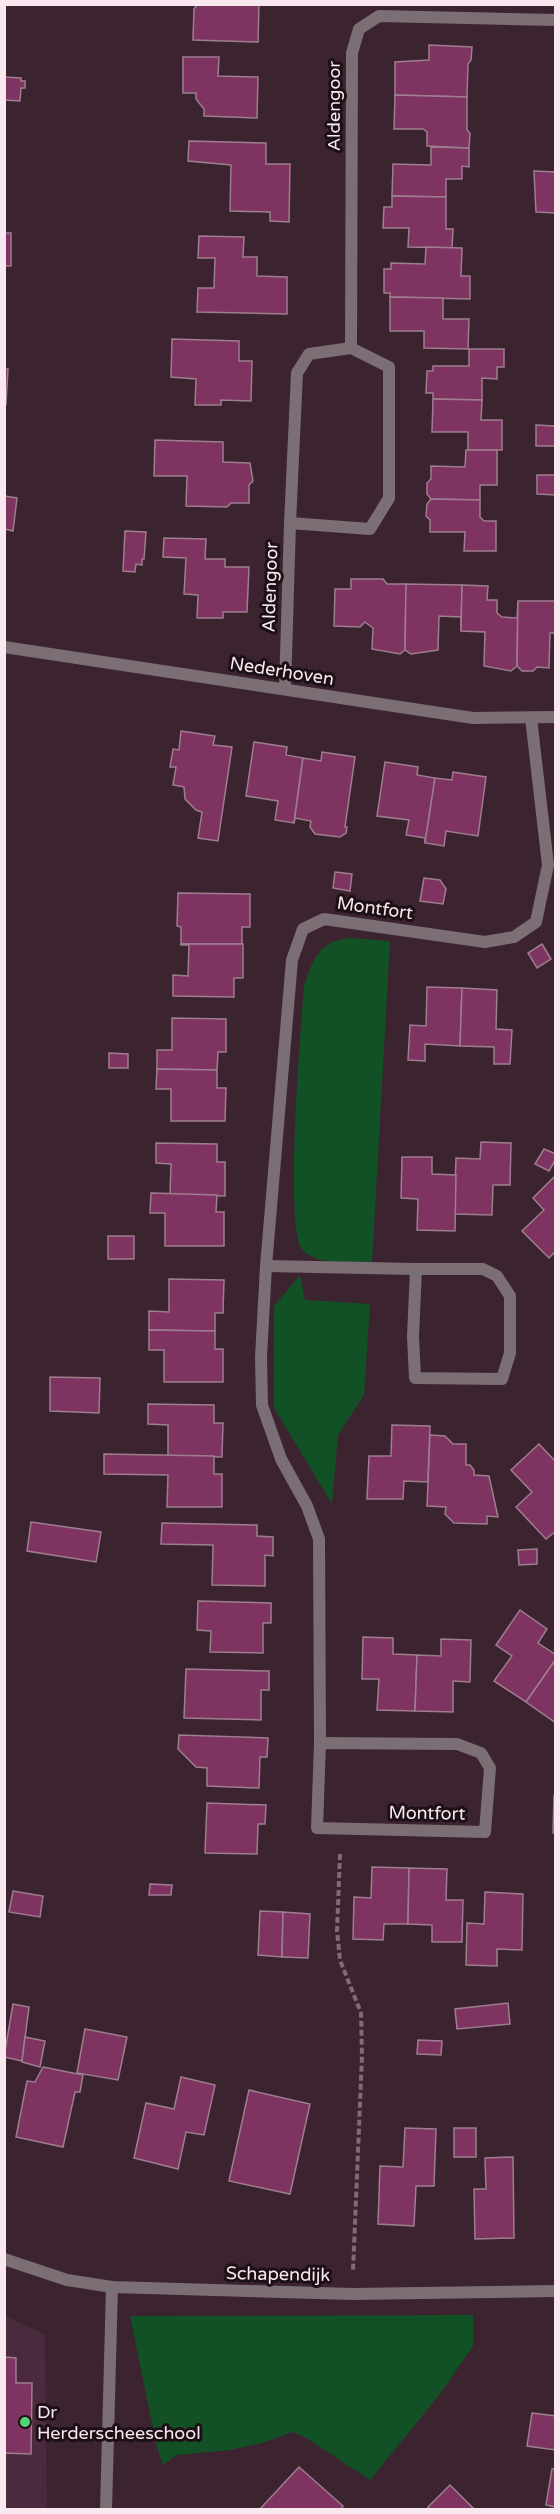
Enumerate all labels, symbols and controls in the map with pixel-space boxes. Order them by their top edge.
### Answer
street label: Aldengoor [323,61,345,151]
street label: Aldengoor [257,541,283,633]
street label: Nederhoven [228,652,336,690]
street label: Montfort [335,892,415,924]
street label: Montfort [388,1801,466,1825]
street label: Schapendijk [226,2262,331,2286]
place label: Dr Herderscheeschool [37,2401,201,2444]
marker: Dr Herderscheeschool [18,2415,32,2429]

